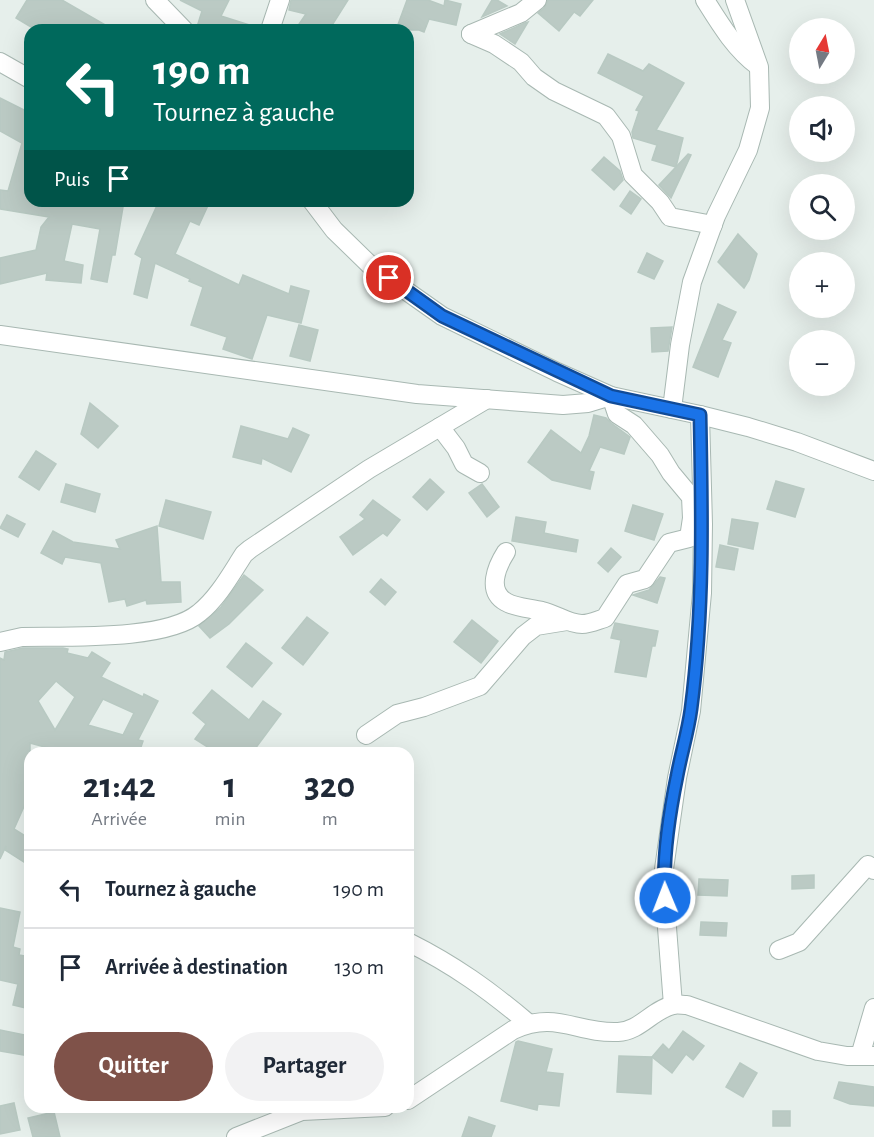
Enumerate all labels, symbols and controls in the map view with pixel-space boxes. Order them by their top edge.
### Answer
north arrow [789,18,855,84]
map controls [789,18,855,396]
icon: left [54,48,132,126]
text: 190 m [153,50,251,92]
button: sound [789,96,855,162]
text: Tournez à gauche [153,99,335,126]
icon: arrive [102,162,135,195]
text: Puis [54,168,90,190]
button: search [789,174,855,240]
pin [363,252,414,303]
button: + [789,252,855,318]
icon: arrive [372,261,405,294]
button: − [789,330,855,396]
text: 21:42 [83,768,156,804]
text: 1 [223,768,236,804]
text: 320 [304,768,355,804]
text: Arrivée [91,809,147,829]
text: min [214,809,246,829]
text: m [322,809,338,829]
position arrow [633,866,697,930]
icon: left [54,873,87,906]
text: Tournez à gauche [105,878,256,900]
text: 190 m [333,878,384,900]
icon: arrive [54,951,87,984]
text: Arrivée à destination [105,956,288,978]
text: 130 m [335,956,384,978]
button: Quitter [54,1032,213,1101]
button: Partager [225,1032,384,1101]

